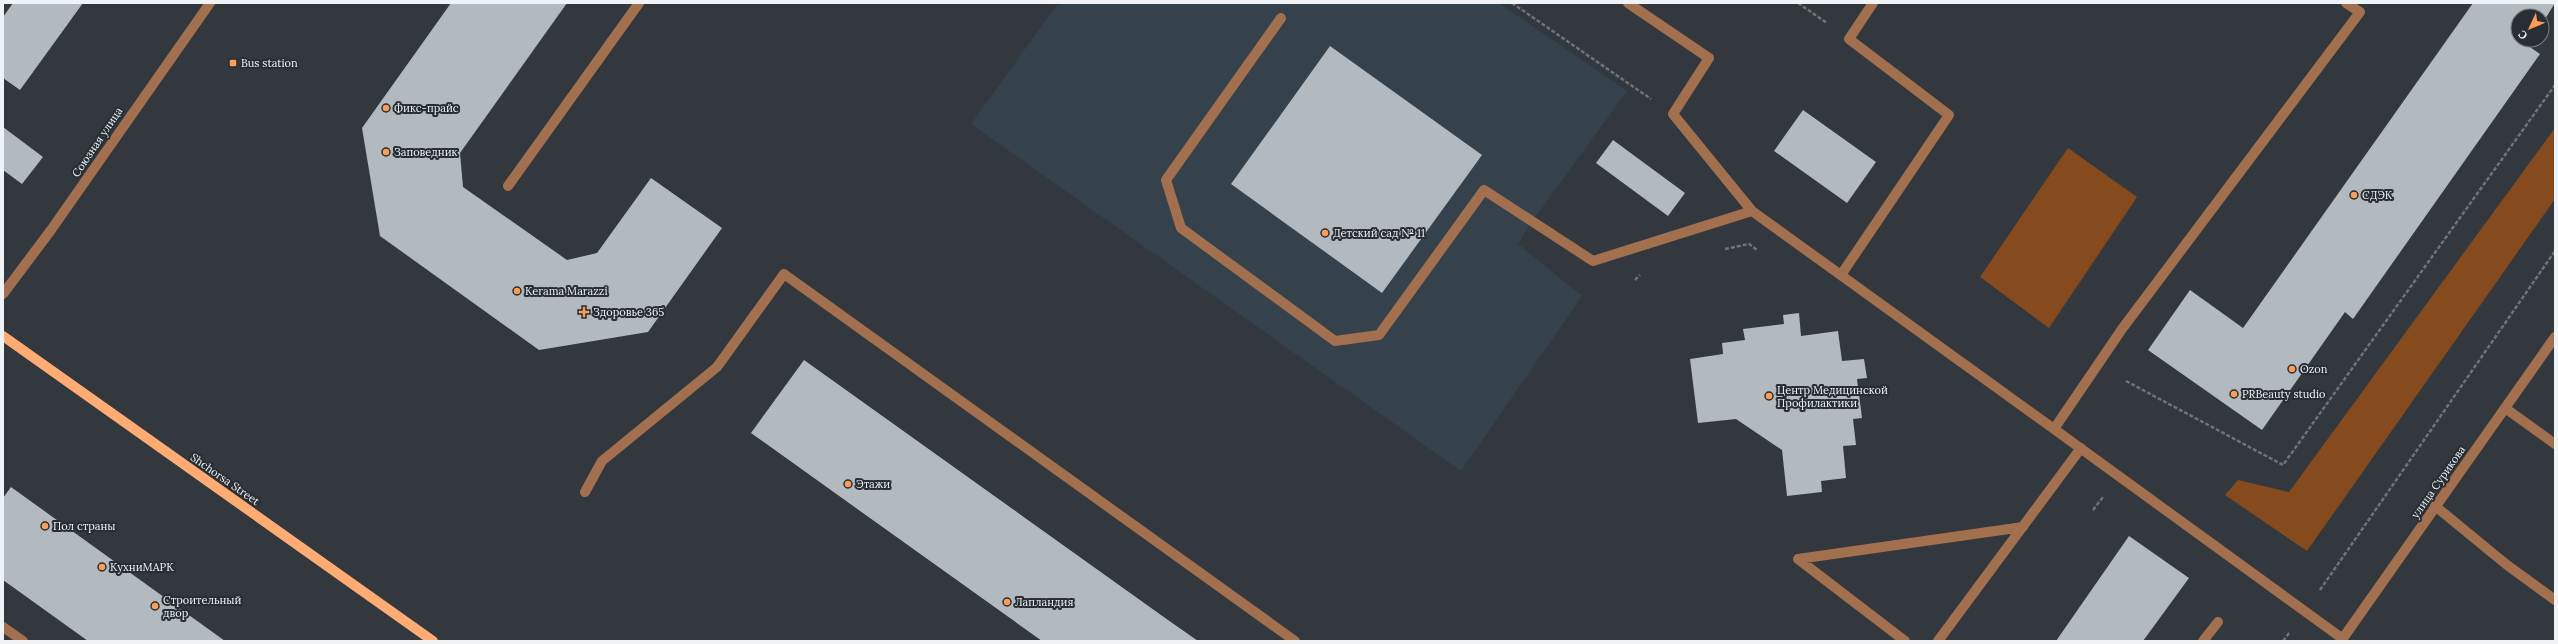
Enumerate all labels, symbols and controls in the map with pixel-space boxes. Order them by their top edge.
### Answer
north arrow [2510,8,2550,48]
text: С [2515,27,2530,43]
place label: Bus station [241,56,298,70]
marker: Bus station [228,58,238,68]
place label: Фикс-прайс [394,101,459,115]
marker: Фикс-прайс [381,103,391,113]
street label: Союзная улица [69,104,126,180]
place label: Заповедник [394,145,458,159]
marker: Заповедник [381,147,391,157]
place label: СДЭК [2362,188,2393,202]
marker: СДЭК [2349,190,2359,200]
place label: Детский сад № 11 [1333,226,1425,240]
marker: Детский сад № 11 [1320,228,1330,238]
place label: Kerama Marazzi [525,284,608,298]
marker: Kerama Marazzi [512,286,522,296]
place label: Здоровье 365 [593,305,664,319]
marker: Здоровье 365 [578,306,590,318]
place label: Ozon [2300,362,2328,376]
marker: Ozon [2287,364,2297,374]
place label: Центр Медицинской Профилактики [1777,383,1888,410]
place label: PRBeauty studio [2242,387,2325,401]
marker: PRBeauty studio [2229,389,2239,399]
marker: Центр Медицинской Профилактики [1764,391,1774,401]
street label: улица Сурикова [2408,443,2468,521]
street label: Shchorsa Street [188,450,263,508]
place label: Этажи [856,477,890,491]
marker: Этажи [843,479,853,489]
place label: Пол страны [53,519,116,533]
marker: Пол страны [40,521,50,531]
place label: КухниМАРК [110,560,174,574]
marker: КухниМАРК [97,562,107,572]
place label: Строительный двор [163,593,242,620]
place label: Лапландия [1015,595,1073,609]
marker: Лапландия [1002,597,1012,607]
marker: Строительный двор [150,601,160,611]

